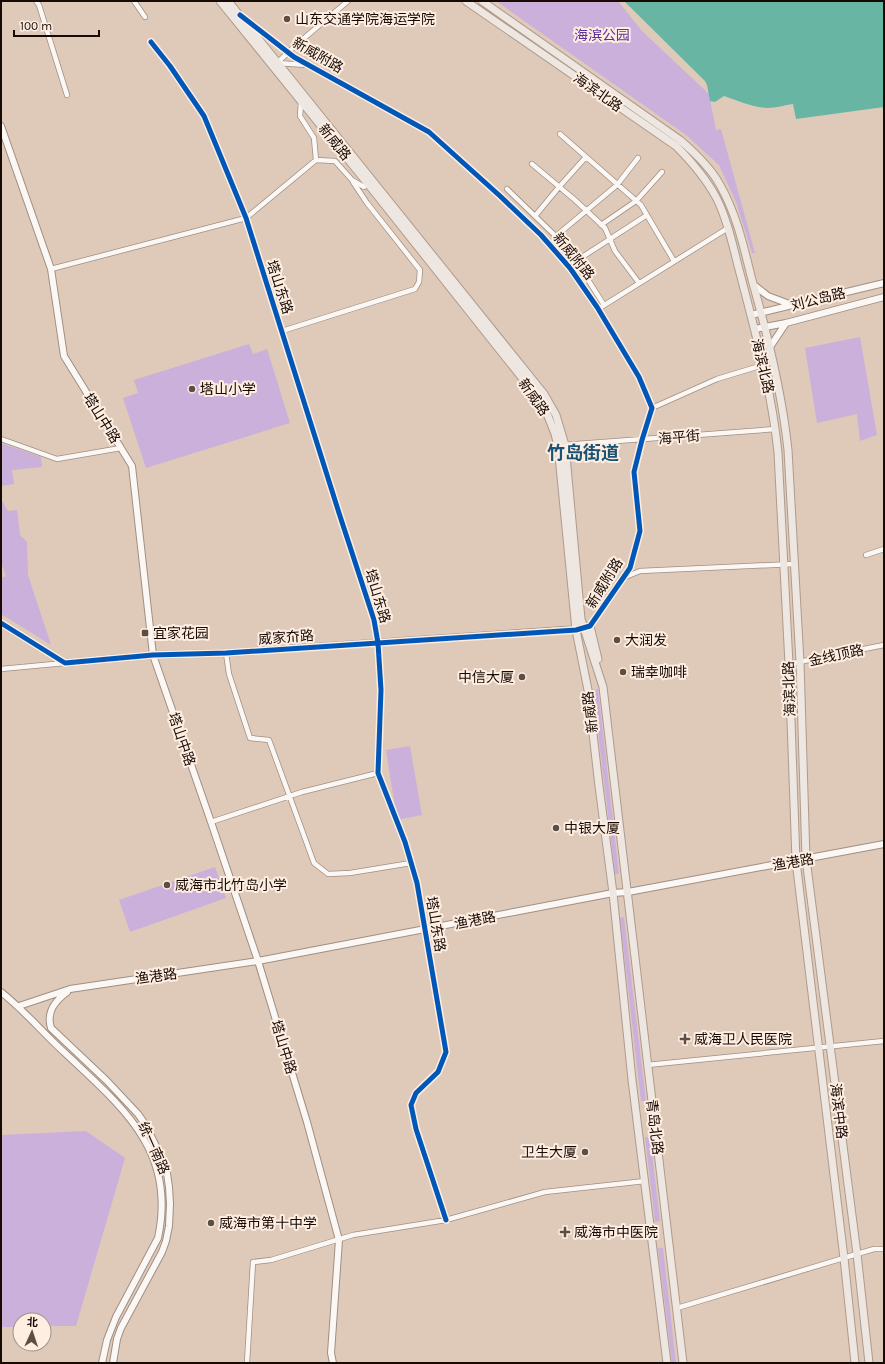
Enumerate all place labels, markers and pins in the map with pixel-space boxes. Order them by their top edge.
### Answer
place label: 山东交通学院海运学院 [295,11,435,28]
marker: 山东交通学院海运学院 [282,14,292,24]
place label: 塔山小学 [200,381,256,398]
marker: 塔山小学 [187,384,197,394]
place label: 宜家花园 [153,625,209,642]
marker: 宜家花园 [140,628,150,638]
place label: 大润发 [625,632,667,649]
marker: 大润发 [612,635,622,645]
place label: 瑞幸咖啡 [631,664,687,681]
marker: 瑞幸咖啡 [618,667,628,677]
place label: 中信大厦 [458,669,514,686]
marker: 中信大厦 [517,672,527,682]
place label: 中银大厦 [564,820,620,837]
marker: 中银大厦 [551,823,561,833]
place label: 威海市北竹岛小学 [175,877,287,894]
marker: 威海市北竹岛小学 [162,880,172,890]
place label: 威海卫人民医院 [694,1031,792,1048]
marker: 威海卫人民医院 [679,1033,691,1045]
place label: 卫生大厦 [521,1144,577,1161]
marker: 卫生大厦 [580,1147,590,1157]
place label: 威海市第十中学 [219,1215,317,1232]
marker: 威海市第十中学 [206,1218,216,1228]
place label: 威海市中医院 [574,1224,658,1241]
marker: 威海市中医院 [559,1226,571,1238]

